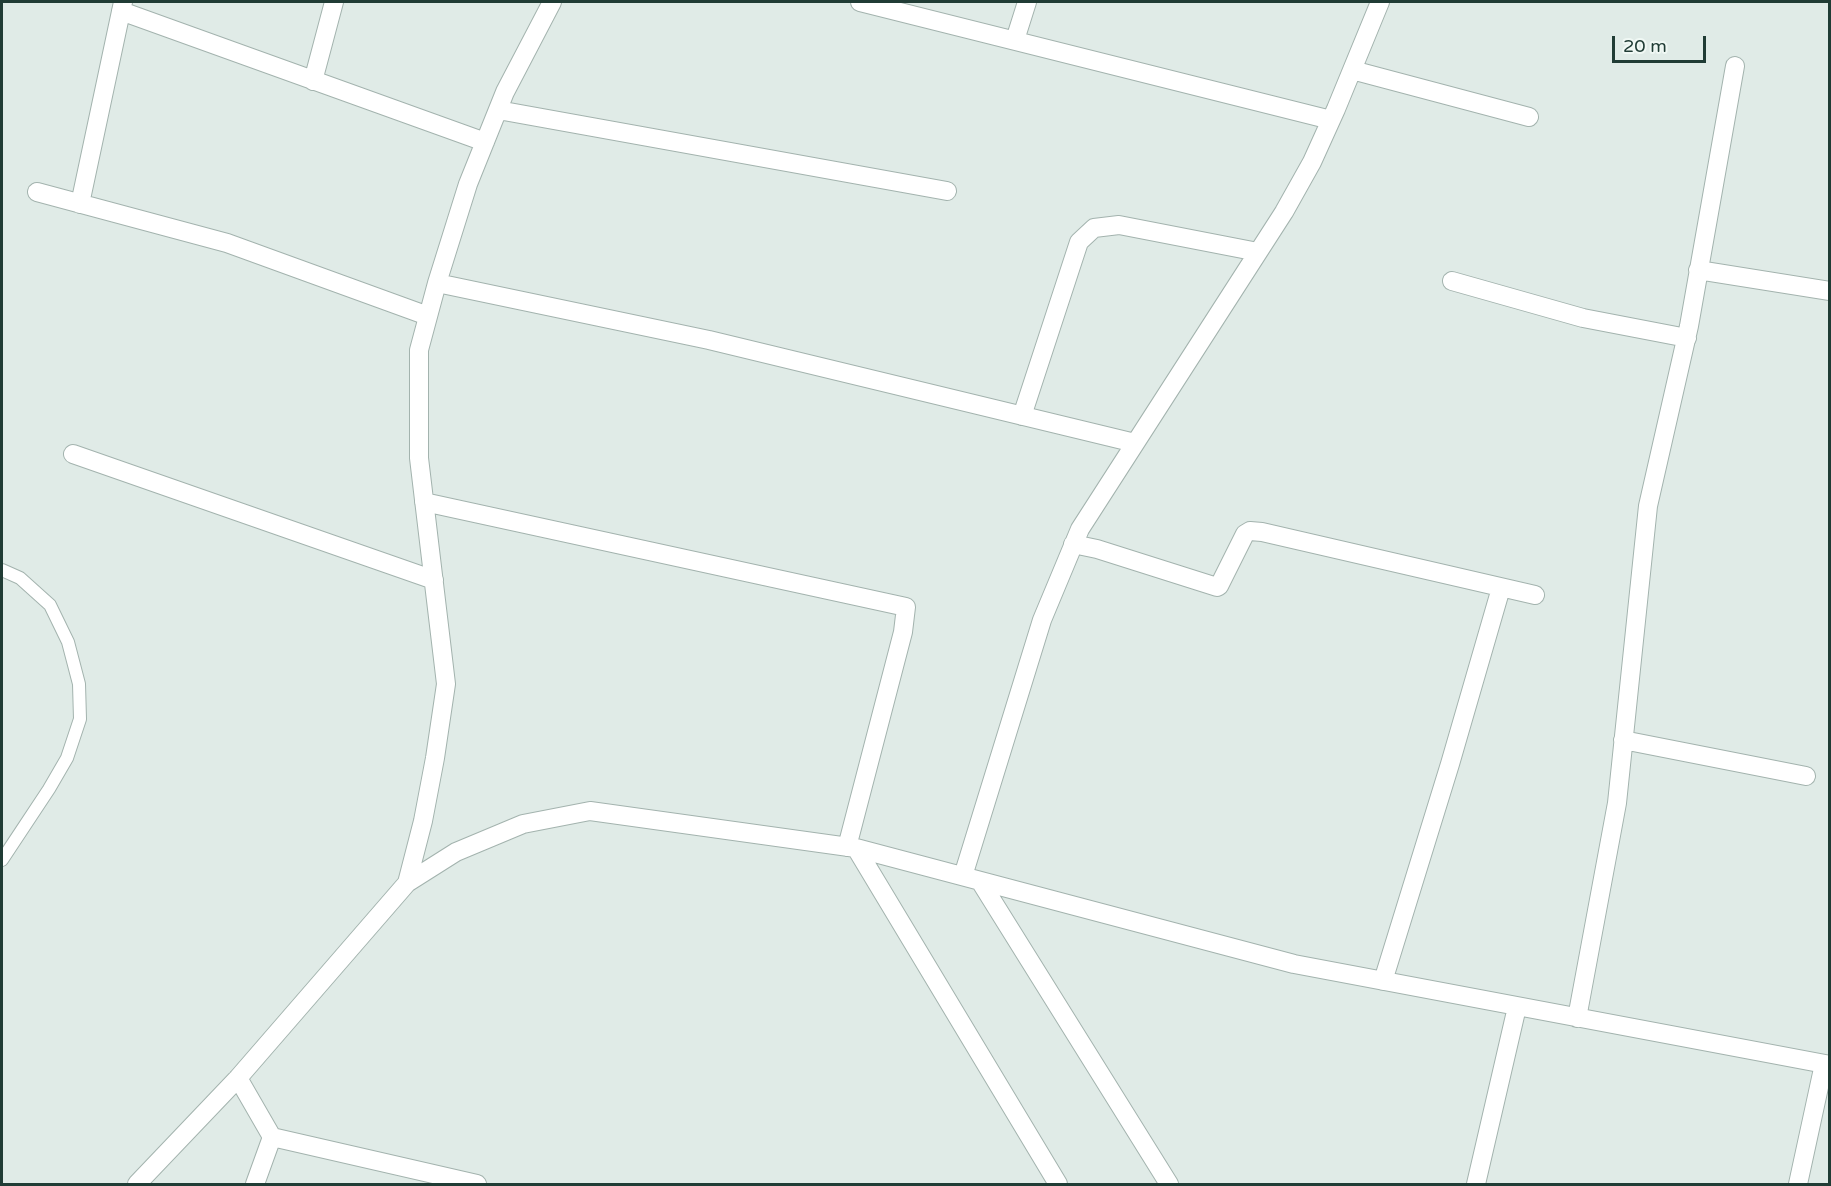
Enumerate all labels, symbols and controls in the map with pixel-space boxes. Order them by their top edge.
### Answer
scale bar [1615,24,1710,62]
text: 20 m [1623,35,1667,57]

